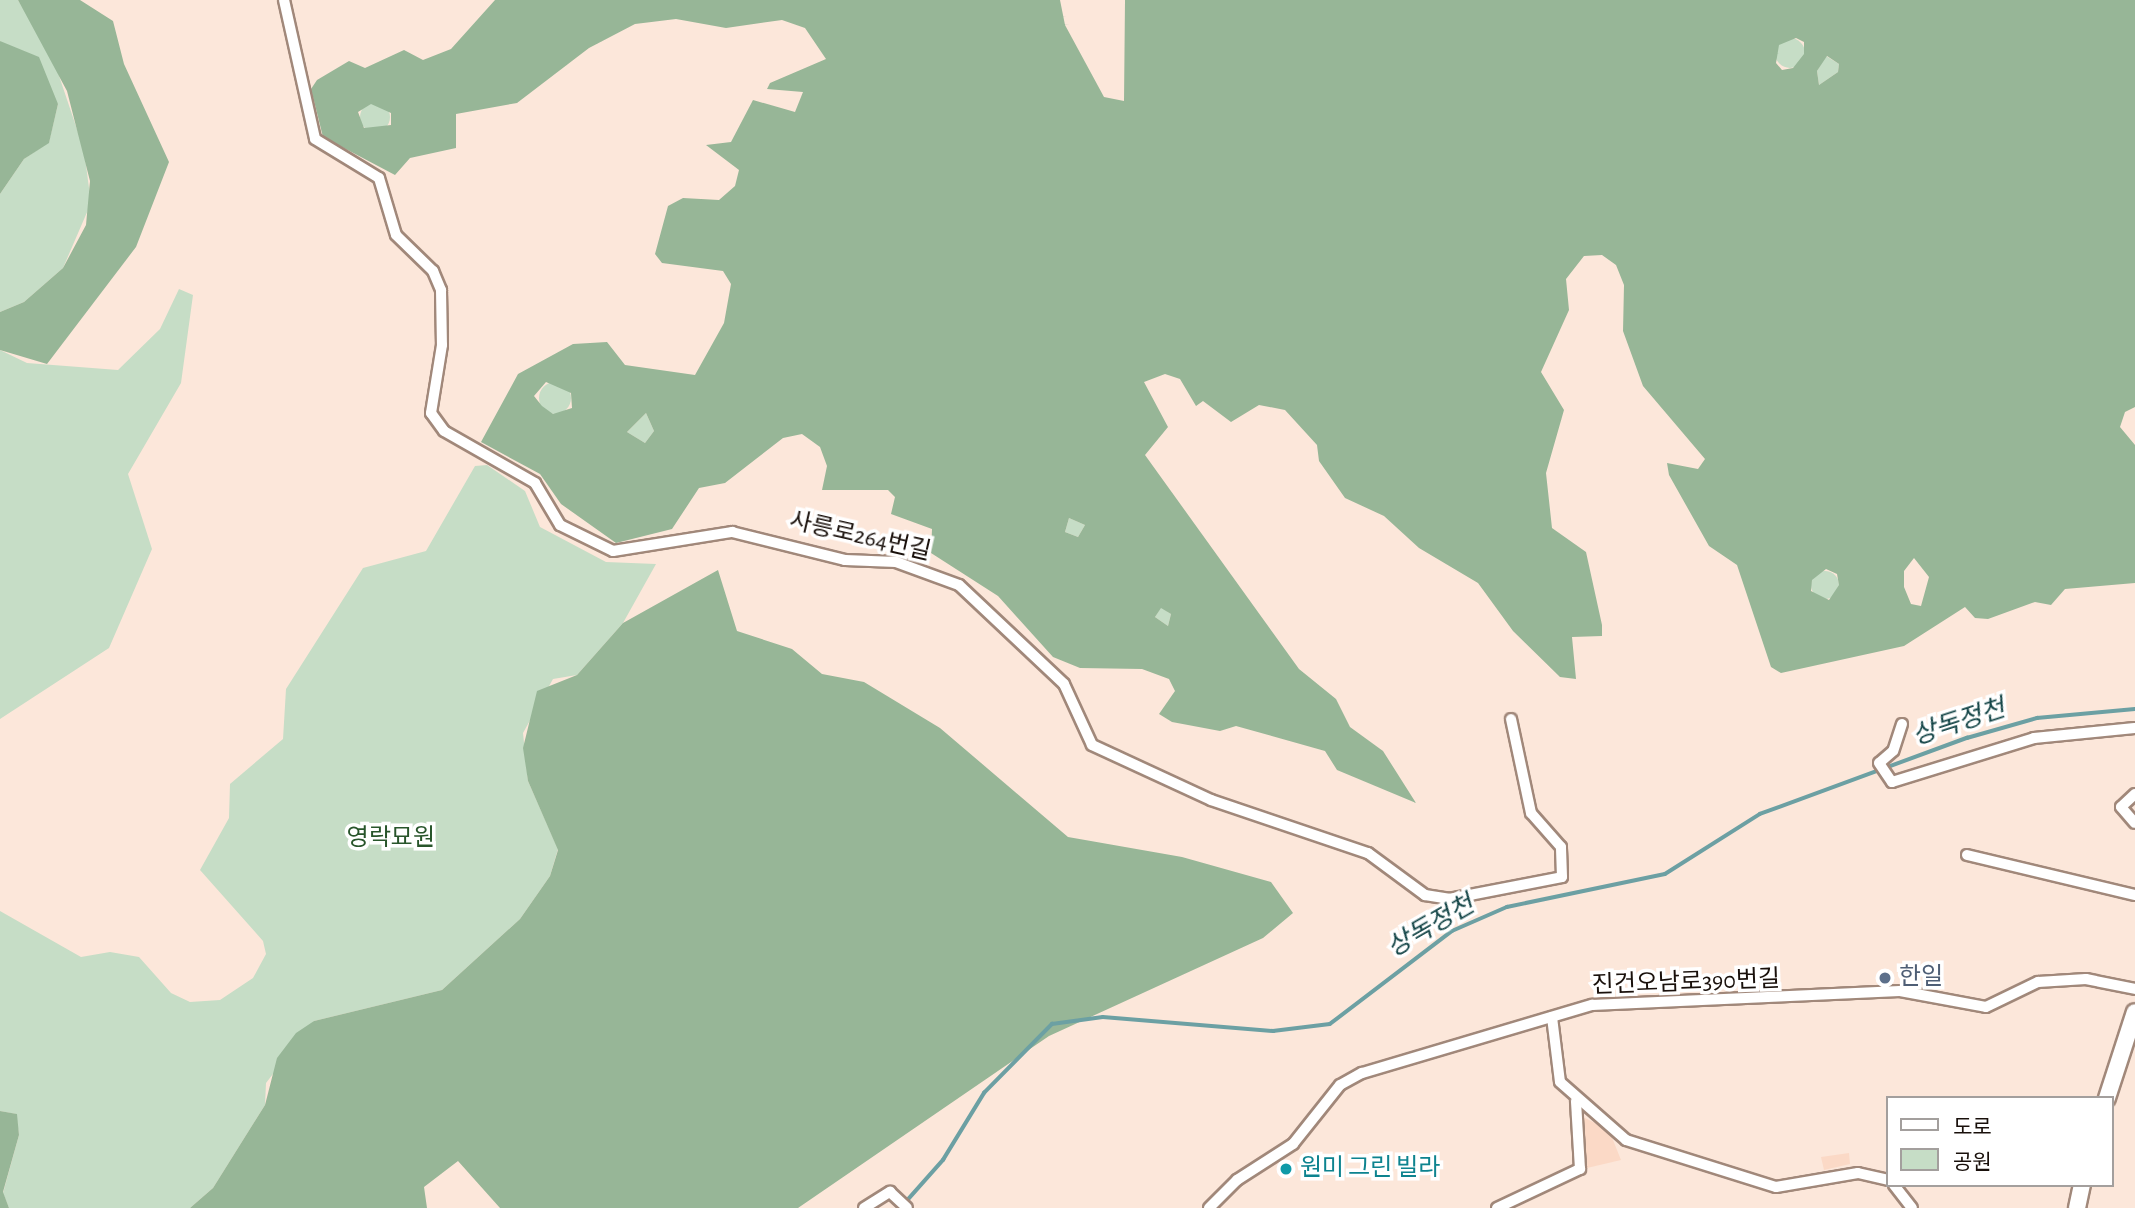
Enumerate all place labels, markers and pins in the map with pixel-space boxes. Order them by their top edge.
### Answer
place label: 한일 [1899,964,1943,992]
marker: 한일 [1877,970,1893,986]
place label: 원미 그린 빌라 [1300,1155,1440,1183]
marker: 원미 그린 빌라 [1278,1161,1294,1177]

